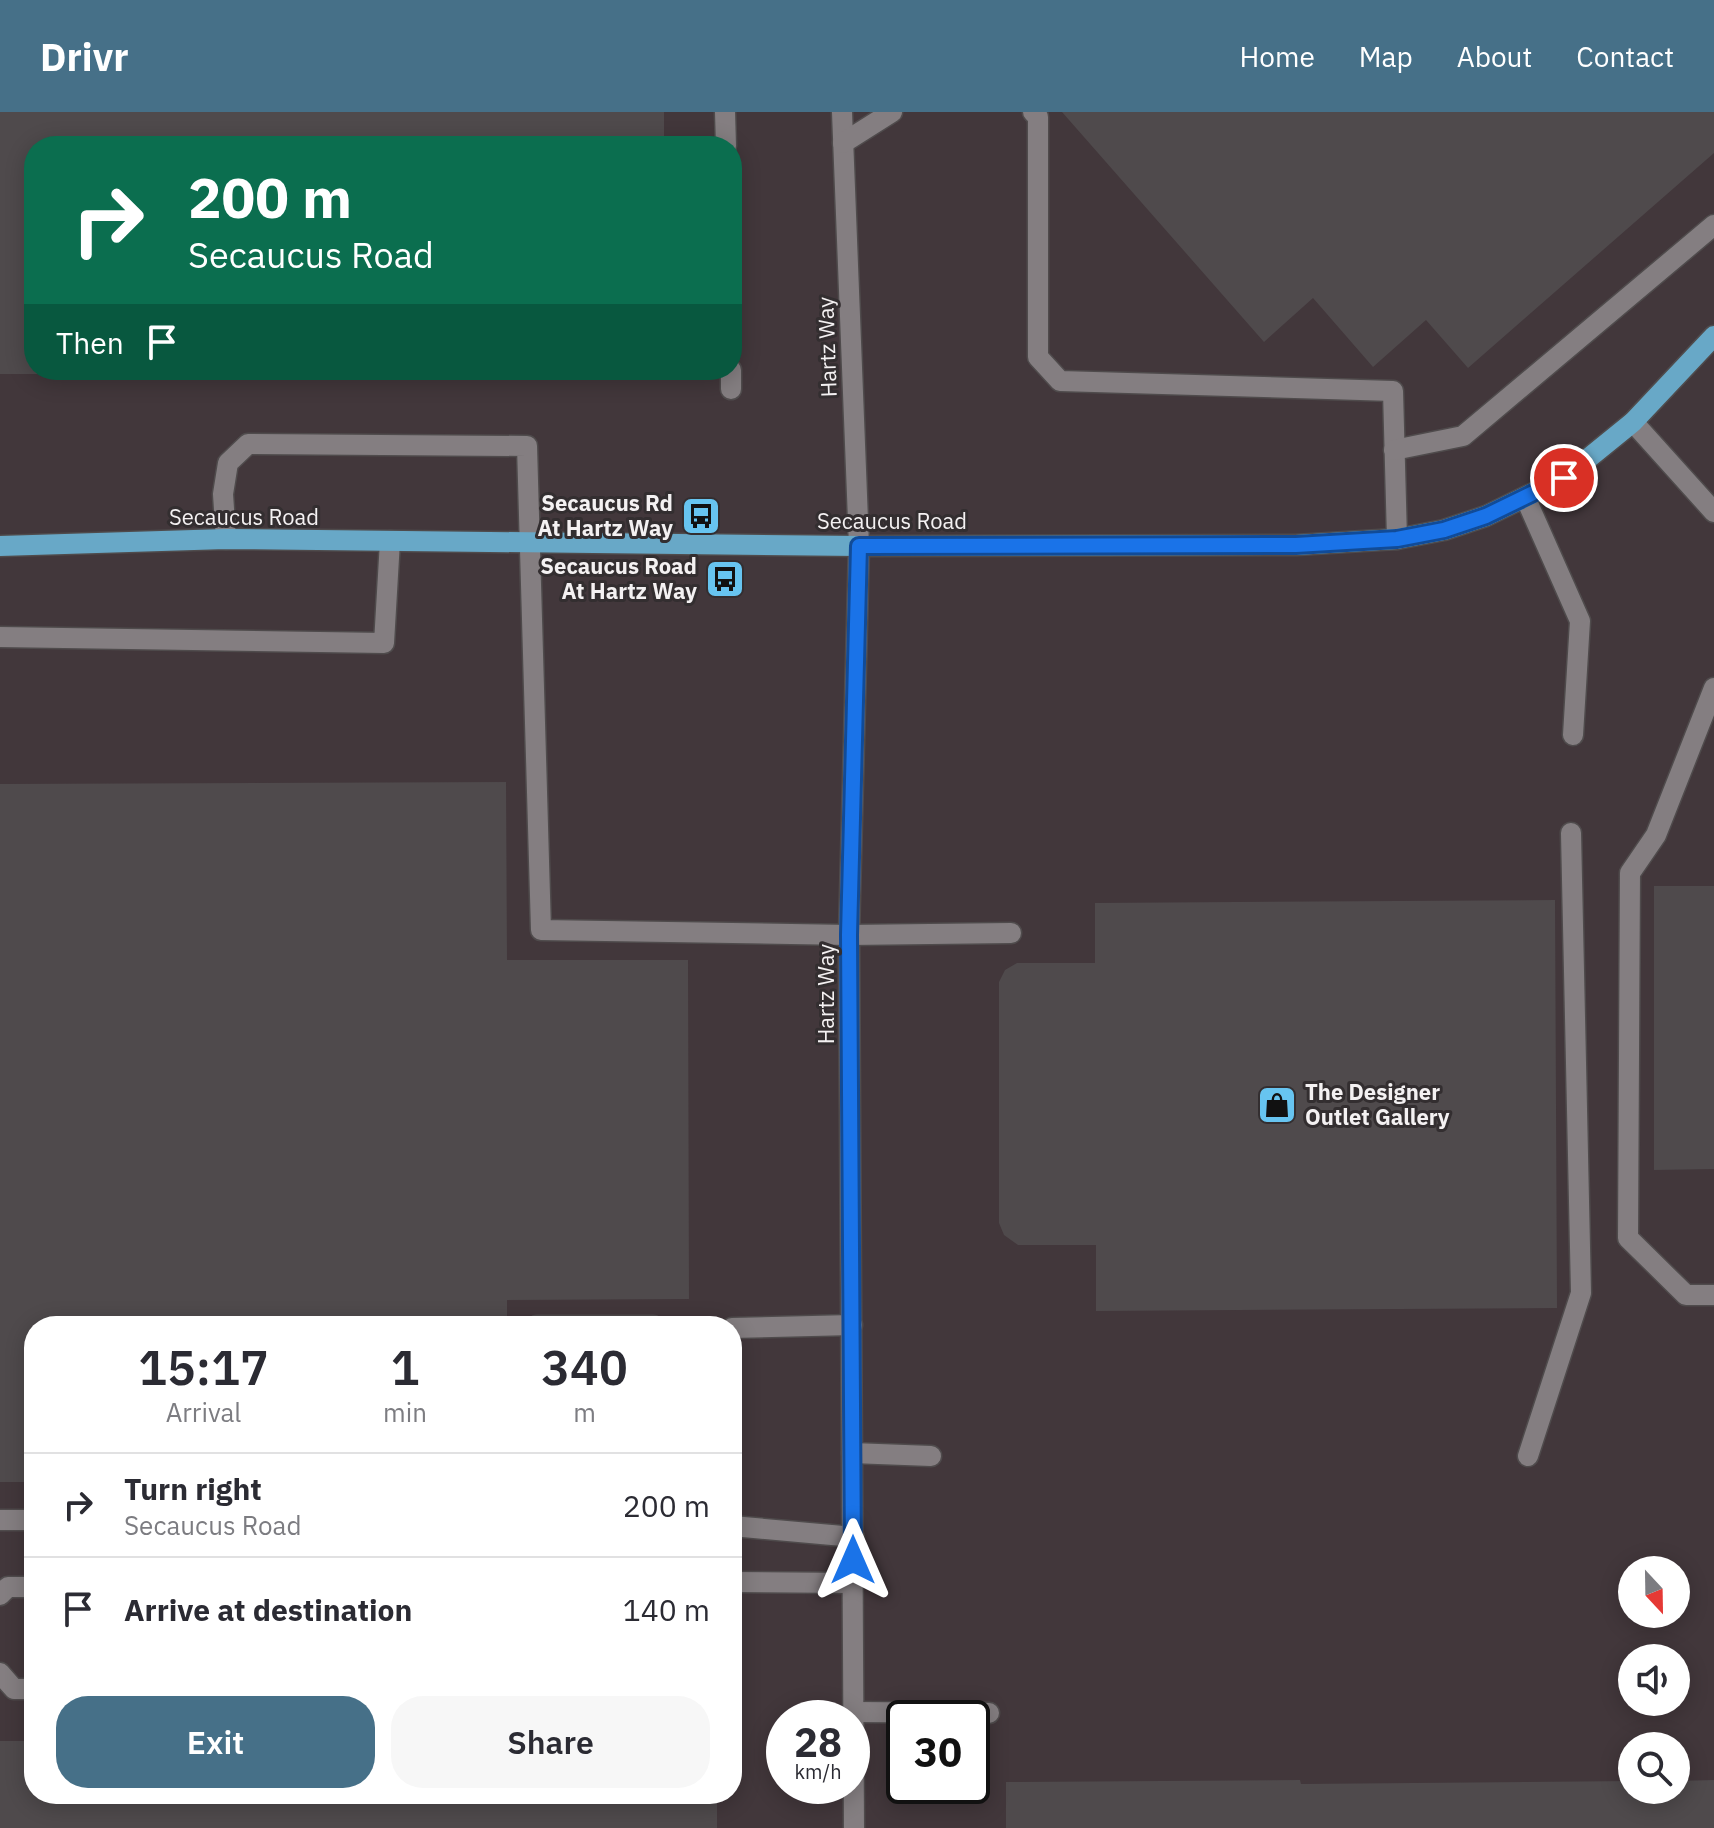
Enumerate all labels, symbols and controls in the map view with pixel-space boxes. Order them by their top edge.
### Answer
text: Drivr [40,32,129,81]
text: Home [1239,38,1315,75]
text: Map [1359,38,1413,75]
text: About [1457,38,1532,75]
text: Contact [1576,38,1674,75]
text: 200 m [188,161,352,233]
icon: right [56,168,160,272]
text: Secaucus Road [188,231,434,278]
street label: Hartz Way [810,296,843,398]
icon: arrive [140,320,184,364]
text: Then [56,323,124,362]
pin [1530,444,1598,512]
icon: arrive [1542,456,1586,500]
place label: Secaucus Rd At Hartz Way [537,488,673,542]
bus stop icon: Secaucus Rd At Hartz Way [680,495,722,537]
street label: Secaucus Road [169,502,319,531]
street label: Secaucus Road [817,506,967,535]
place label: Secaucus Road At Hartz Way [540,551,697,605]
bus stop icon: Secaucus Road At Hartz Way [704,558,746,600]
street label: Hartz Way [811,944,840,1044]
place label: The Designer Outlet Gallery [1305,1077,1450,1131]
shop icon: The Designer Outlet Gallery [1256,1084,1298,1126]
text: 15:17 [138,1336,269,1398]
text: 1 [391,1336,419,1398]
text: 340 [541,1336,628,1398]
text: Arrival [166,1395,241,1429]
text: min [383,1395,427,1429]
text: m [573,1395,596,1429]
text: Turn right [124,1469,262,1508]
icon: right [56,1483,100,1527]
text: 200 m [623,1486,710,1525]
text: Secaucus Road [124,1508,302,1542]
position arrow [811,1518,895,1602]
north arrow [1618,1556,1690,1628]
map controls [1618,1556,1690,1804]
icon: arrive [56,1587,100,1631]
text: Arrive at destination [124,1590,412,1629]
text: 140 m [623,1590,710,1629]
button: sound [1618,1644,1690,1716]
button: Exit [56,1696,375,1788]
button: Share [391,1696,710,1788]
speed limit sign: 30 [886,1700,990,1804]
text: 28 [794,1716,842,1768]
button: search [1618,1732,1690,1804]
text: km/h [794,1758,842,1785]

